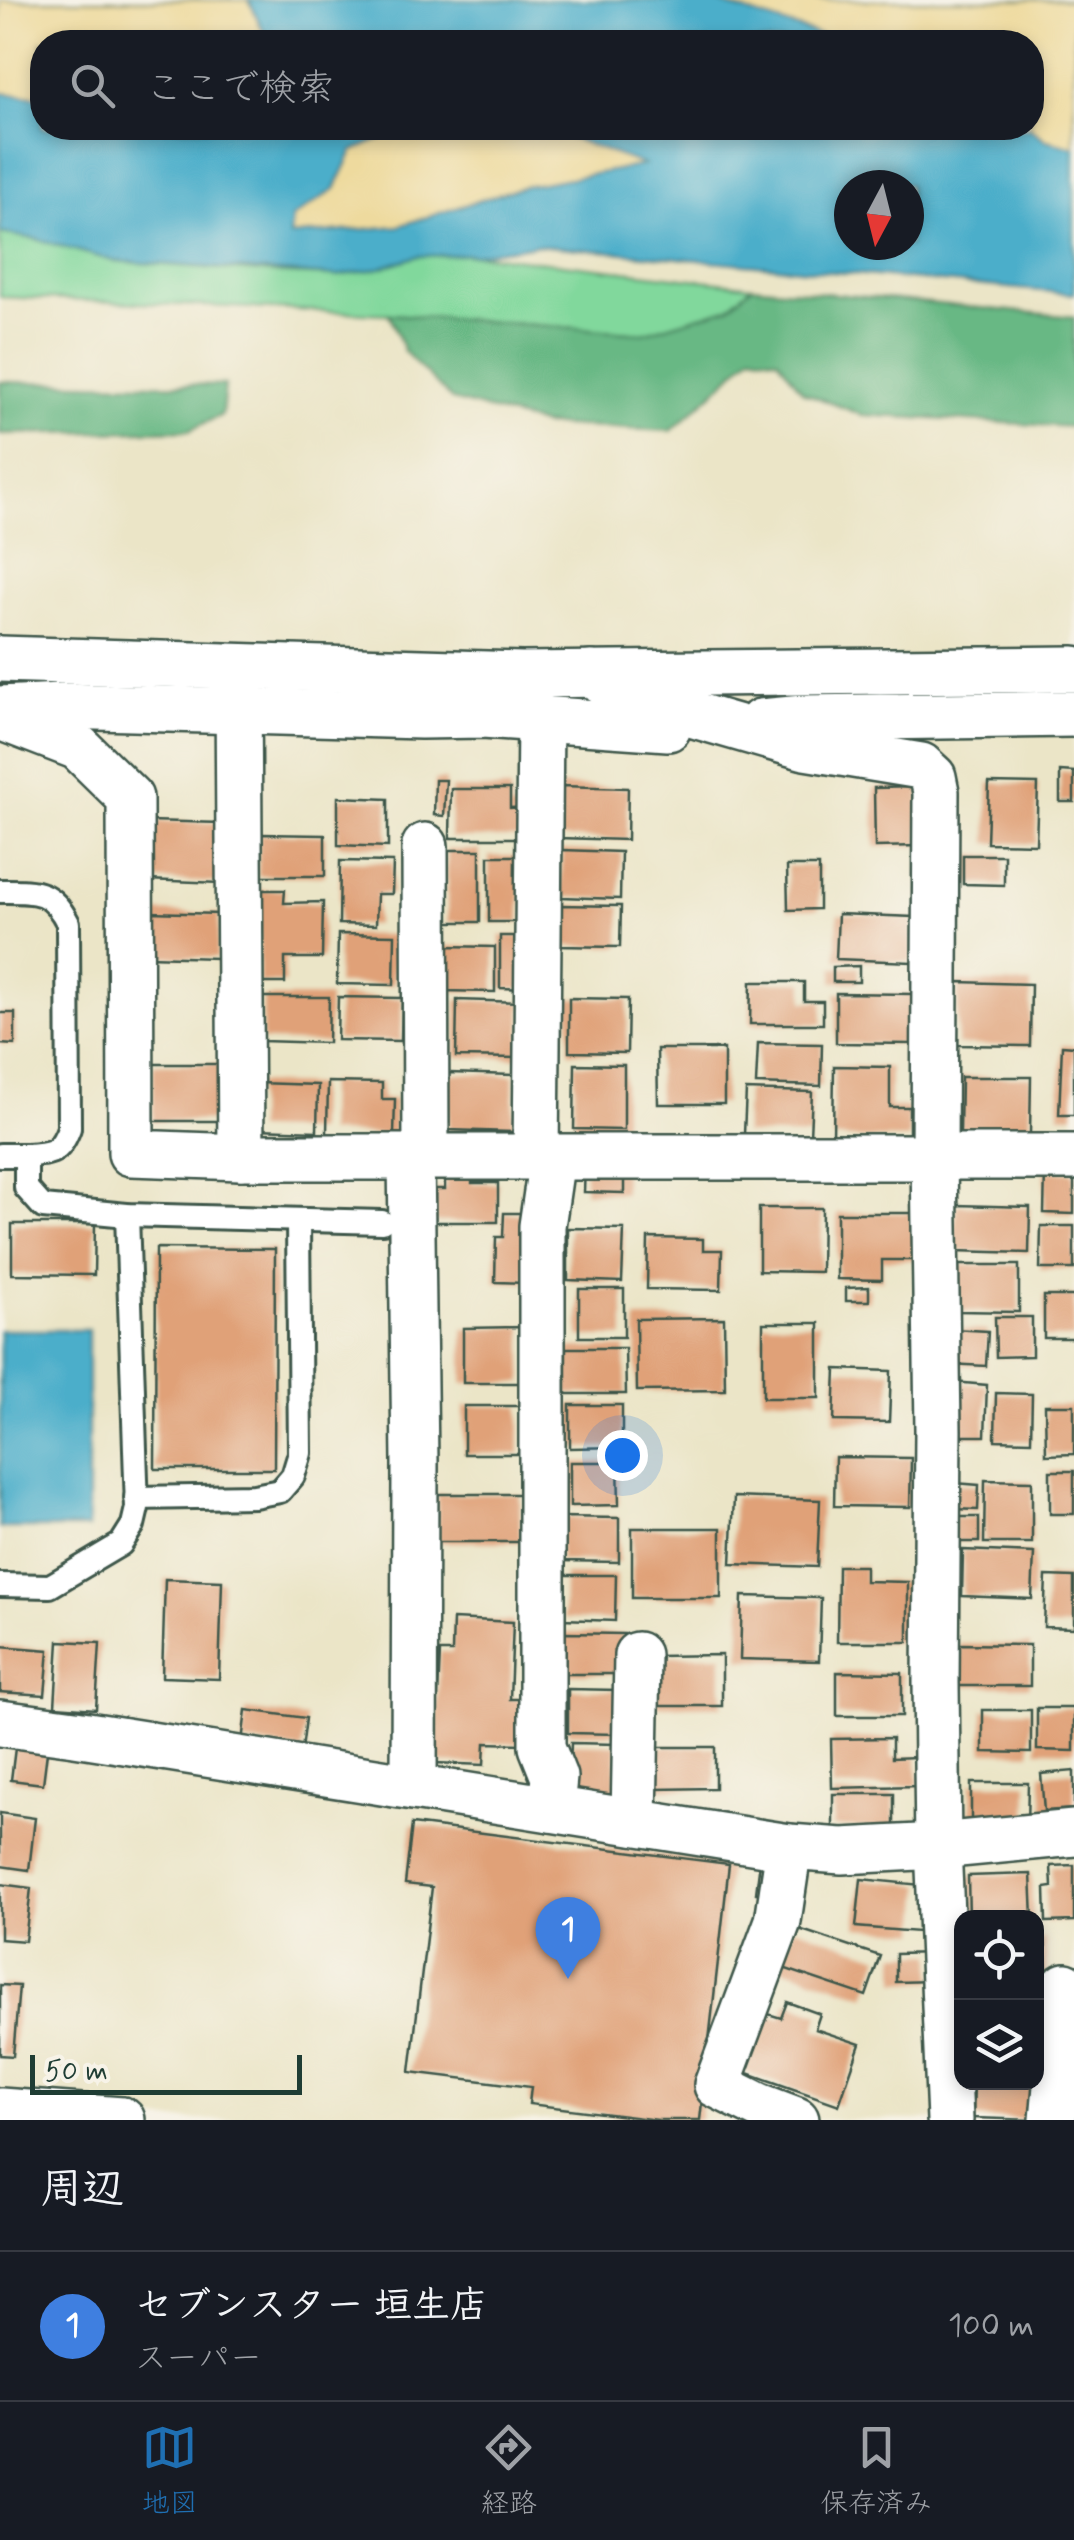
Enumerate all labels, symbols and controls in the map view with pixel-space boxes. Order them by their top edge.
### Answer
search box [30,30,1044,140]
icon: search [65,58,120,113]
text: ここで検索 [145,65,335,114]
north arrow [834,170,924,260]
your location [597,1430,648,1481]
pin: 1 [536,1896,600,1979]
map controls [954,1910,1044,2090]
button: locate [954,1910,1044,2000]
button: layers [954,2000,1044,2090]
scale bar [30,2050,302,2094]
text: 50 m [45,2054,108,2091]
text: 周辺 [40,2163,124,2218]
text: セブンスター 垣生店 [135,2282,488,2331]
text: 1 [65,2305,80,2347]
text: 100 m [948,2305,1034,2347]
text: スーパー [135,2338,262,2380]
tab: 地図 [142,2420,198,2523]
tab: 経路 [481,2420,537,2523]
tab: 保存済み [820,2420,932,2523]

